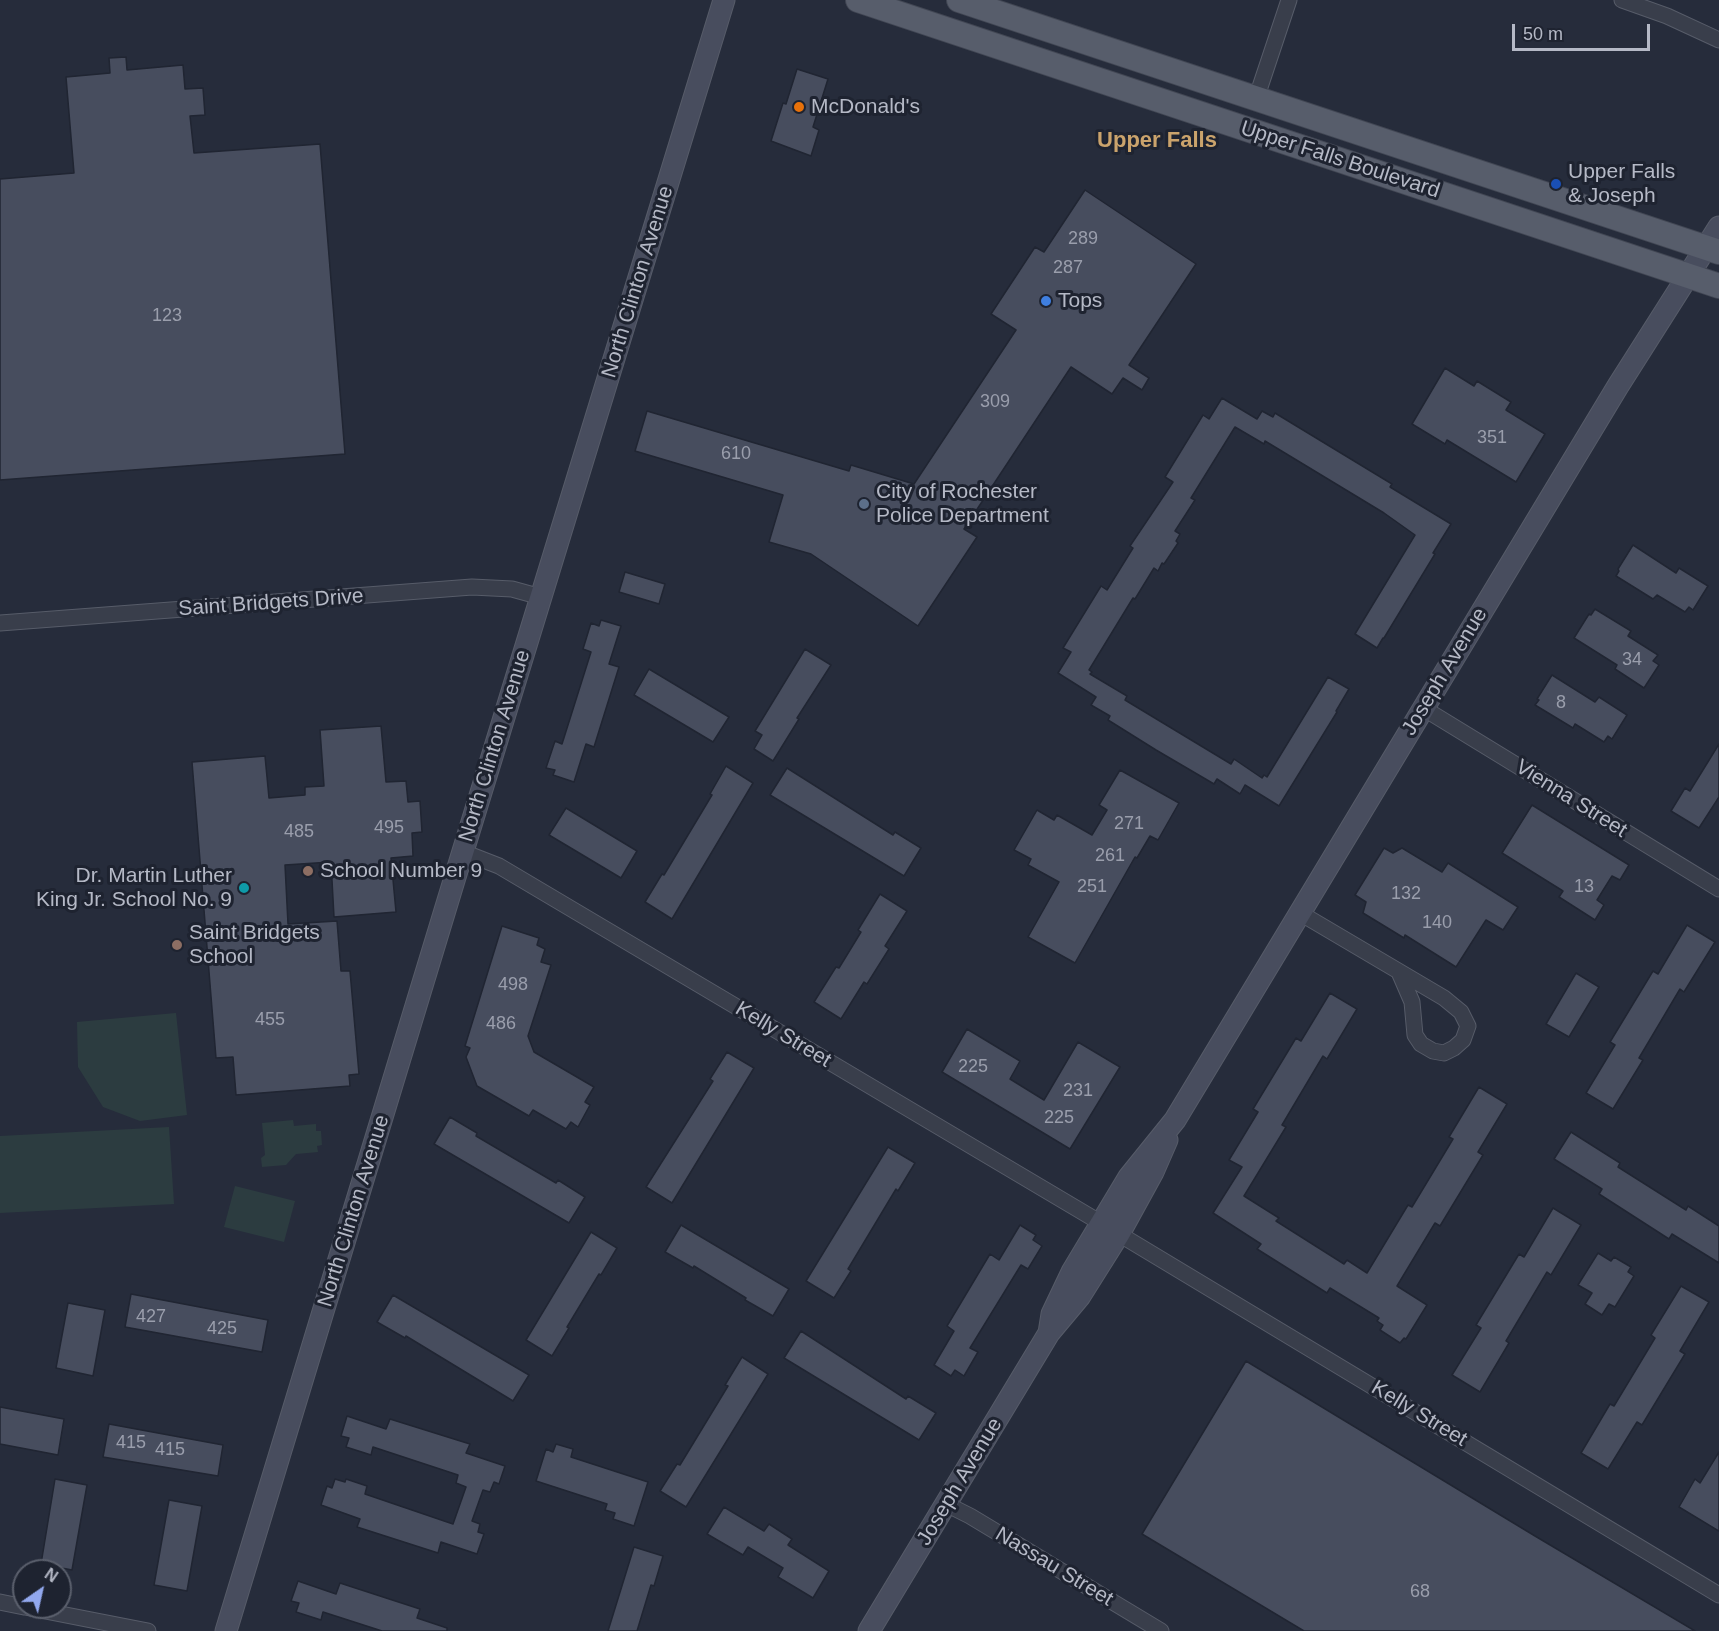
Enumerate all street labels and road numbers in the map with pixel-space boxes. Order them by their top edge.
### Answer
street label: Upper Falls Boulevard [1237,116,1443,204]
street label: North Clinton Avenue [597,183,679,381]
street label: Saint Bridgets Drive [178,584,364,622]
street label: Joseph Avenue [1397,604,1493,740]
street label: North Clinton Avenue [454,647,536,845]
street label: Vienna Street [1511,755,1631,843]
street label: Kelly Street [730,997,836,1073]
street label: North Clinton Avenue [313,1112,395,1310]
street label: Kelly Street [1366,1376,1472,1452]
street label: Joseph Avenue [912,1414,1008,1550]
street label: Nassau Street [990,1522,1118,1612]

